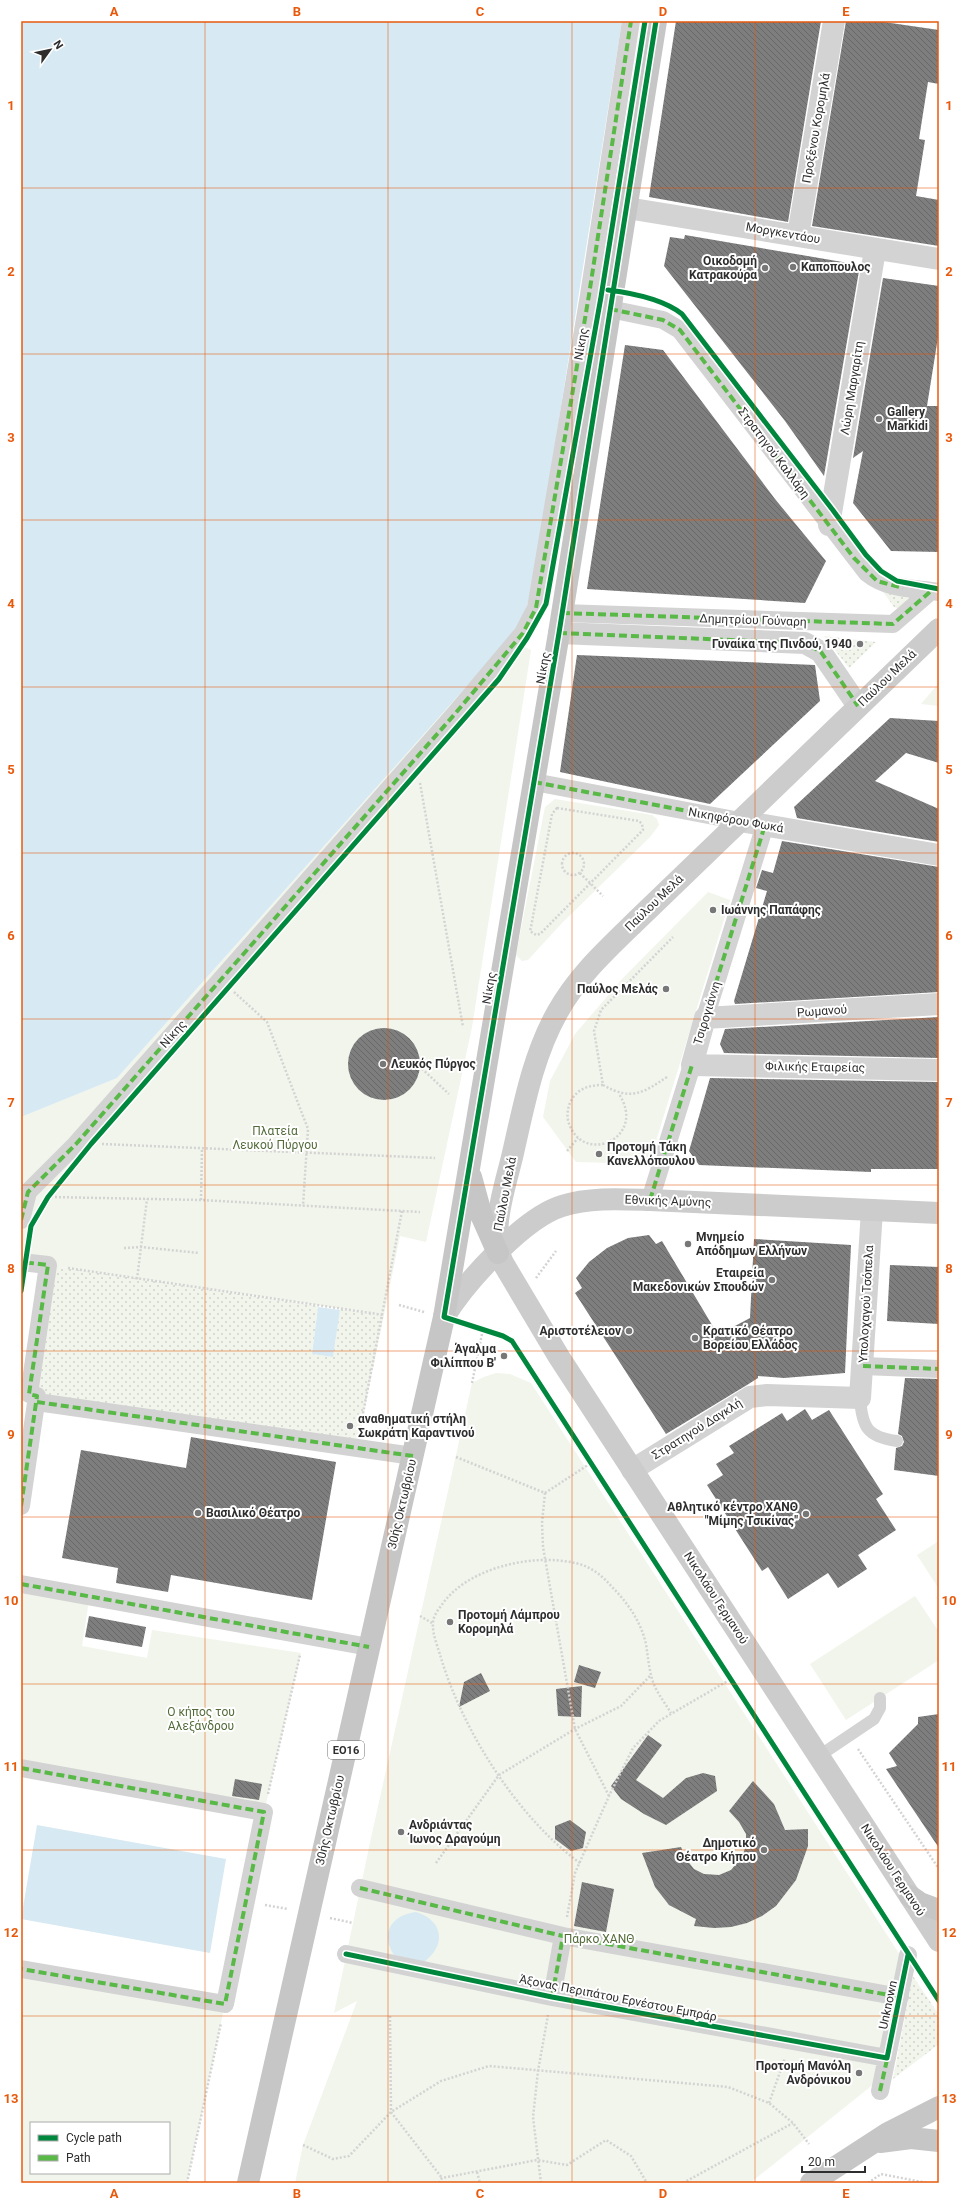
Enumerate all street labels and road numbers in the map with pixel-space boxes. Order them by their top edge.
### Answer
street label: Προξένου Κορομηλά [799,72,834,184]
street label: Μοργκεντάου [745,220,821,246]
street label: Νίκης [571,327,591,361]
street label: Λώρη Μαργαρίτη [838,340,866,436]
street label: Στρατηγού Καλλάρη [735,405,813,501]
street label: Δημητρίου Γούναρη [699,611,807,629]
street label: Παύλου Μελά [855,647,919,709]
street label: Νίκης [533,651,553,685]
street label: Νικηφόρου Φωκά [687,805,785,835]
street label: Παύλου Μελά [622,872,686,934]
street label: Νίκης [479,971,499,1005]
street label: Τσιρογιάννη [691,979,723,1047]
street label: Ρωμανού [796,1002,848,1020]
street label: Νίκης [157,1017,189,1051]
street label: Φιλικής Εταιρείας [765,1059,865,1075]
street label: Παύλου Μελά [491,1155,519,1232]
street label: Εθνικής Αμύνης [625,1192,711,1210]
street label: Υπολοχαγού Τσόπελα [856,1245,876,1363]
street label: Στρατηγού Δαγκλή [649,1396,745,1462]
street label: 30ής Οκτωβρίου [385,1458,419,1550]
street label: Νικολάου Γερμανού [681,1549,751,1647]
road number: ΕΟ16 [328,1741,364,1759]
street label: 30ής Οκτωβρίου [313,1774,347,1866]
street label: Νικολάου Γερμανού [858,1821,928,1919]
street label: Άξονας Περιπάτου Ερνέστου Εμπράρ [518,1972,718,2025]
street label: Unknown [876,1979,900,2031]

